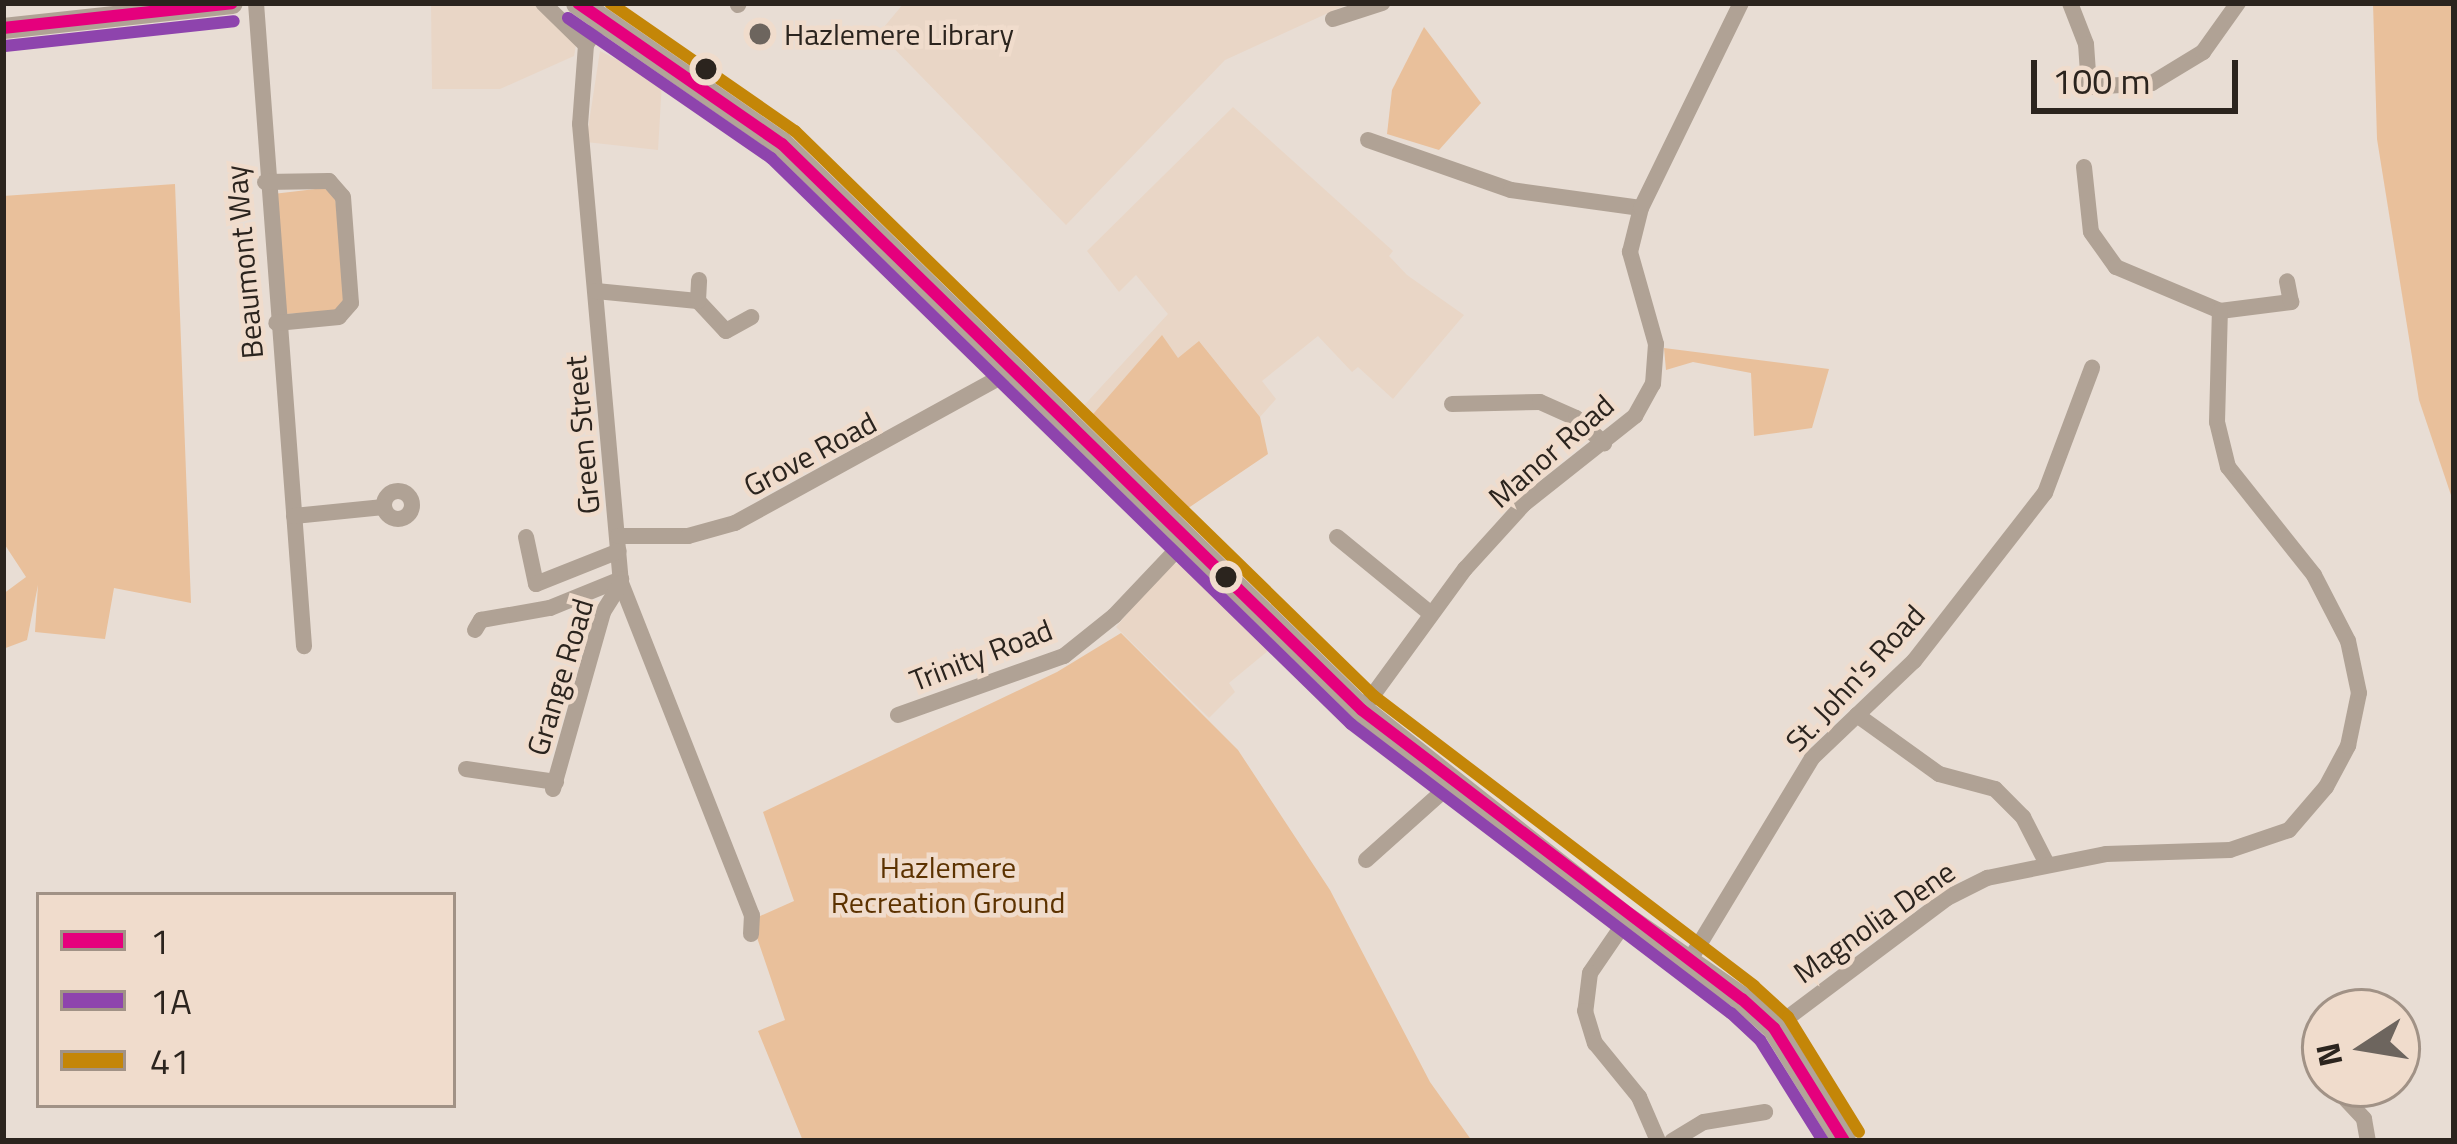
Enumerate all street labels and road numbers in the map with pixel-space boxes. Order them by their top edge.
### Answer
street label: Beaumont Way [218,164,270,360]
street label: Green Street [557,354,607,516]
street label: Manor Road [1481,387,1621,515]
street label: Grove Road [738,404,882,504]
street label: Grange Road [519,594,601,760]
street label: St. John's Road [1778,597,1932,759]
street label: Trinity Road [905,611,1057,699]
street label: Magnolia Dene [1786,853,1962,991]

